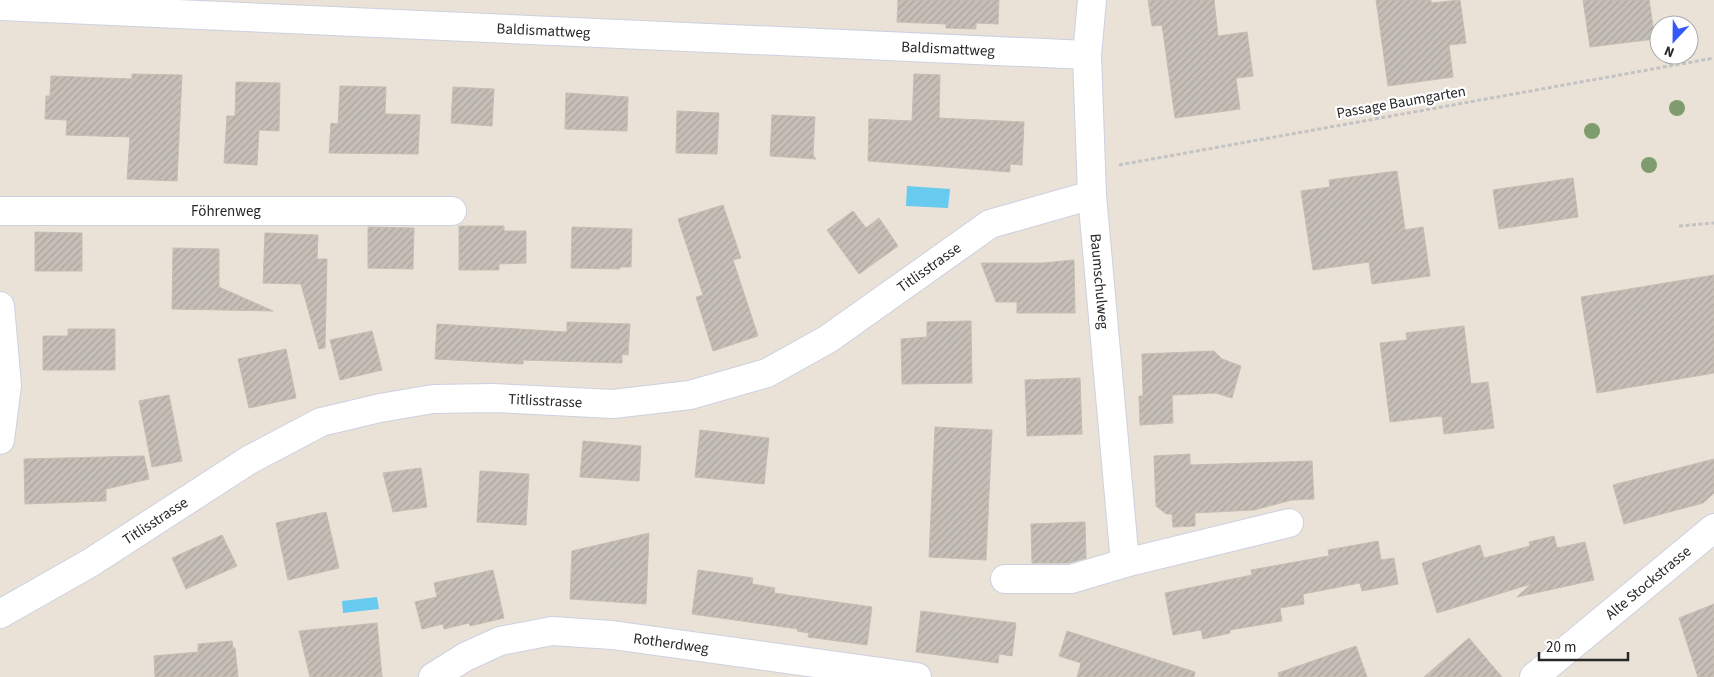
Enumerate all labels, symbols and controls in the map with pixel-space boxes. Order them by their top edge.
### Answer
north arrow [1649,15,1699,65]
street label: Baldismattweg [496,18,591,44]
street label: Baldismattweg [901,37,996,62]
text: N [1661,40,1678,62]
street label: Passage Baumgarten [1335,81,1467,124]
street label: Föhrenweg [191,201,261,222]
street label: Baumschulweg [1085,233,1114,331]
street label: Titlisstrasse [893,238,965,298]
street label: Titlisstrasse [508,389,583,413]
street label: Titlisstrasse [119,492,192,550]
street label: Alte Stockstrasse [1601,541,1696,625]
street label: Rotherdweg [632,628,711,659]
scale bar [1539,630,1628,662]
text: 20 m [1546,637,1576,658]

